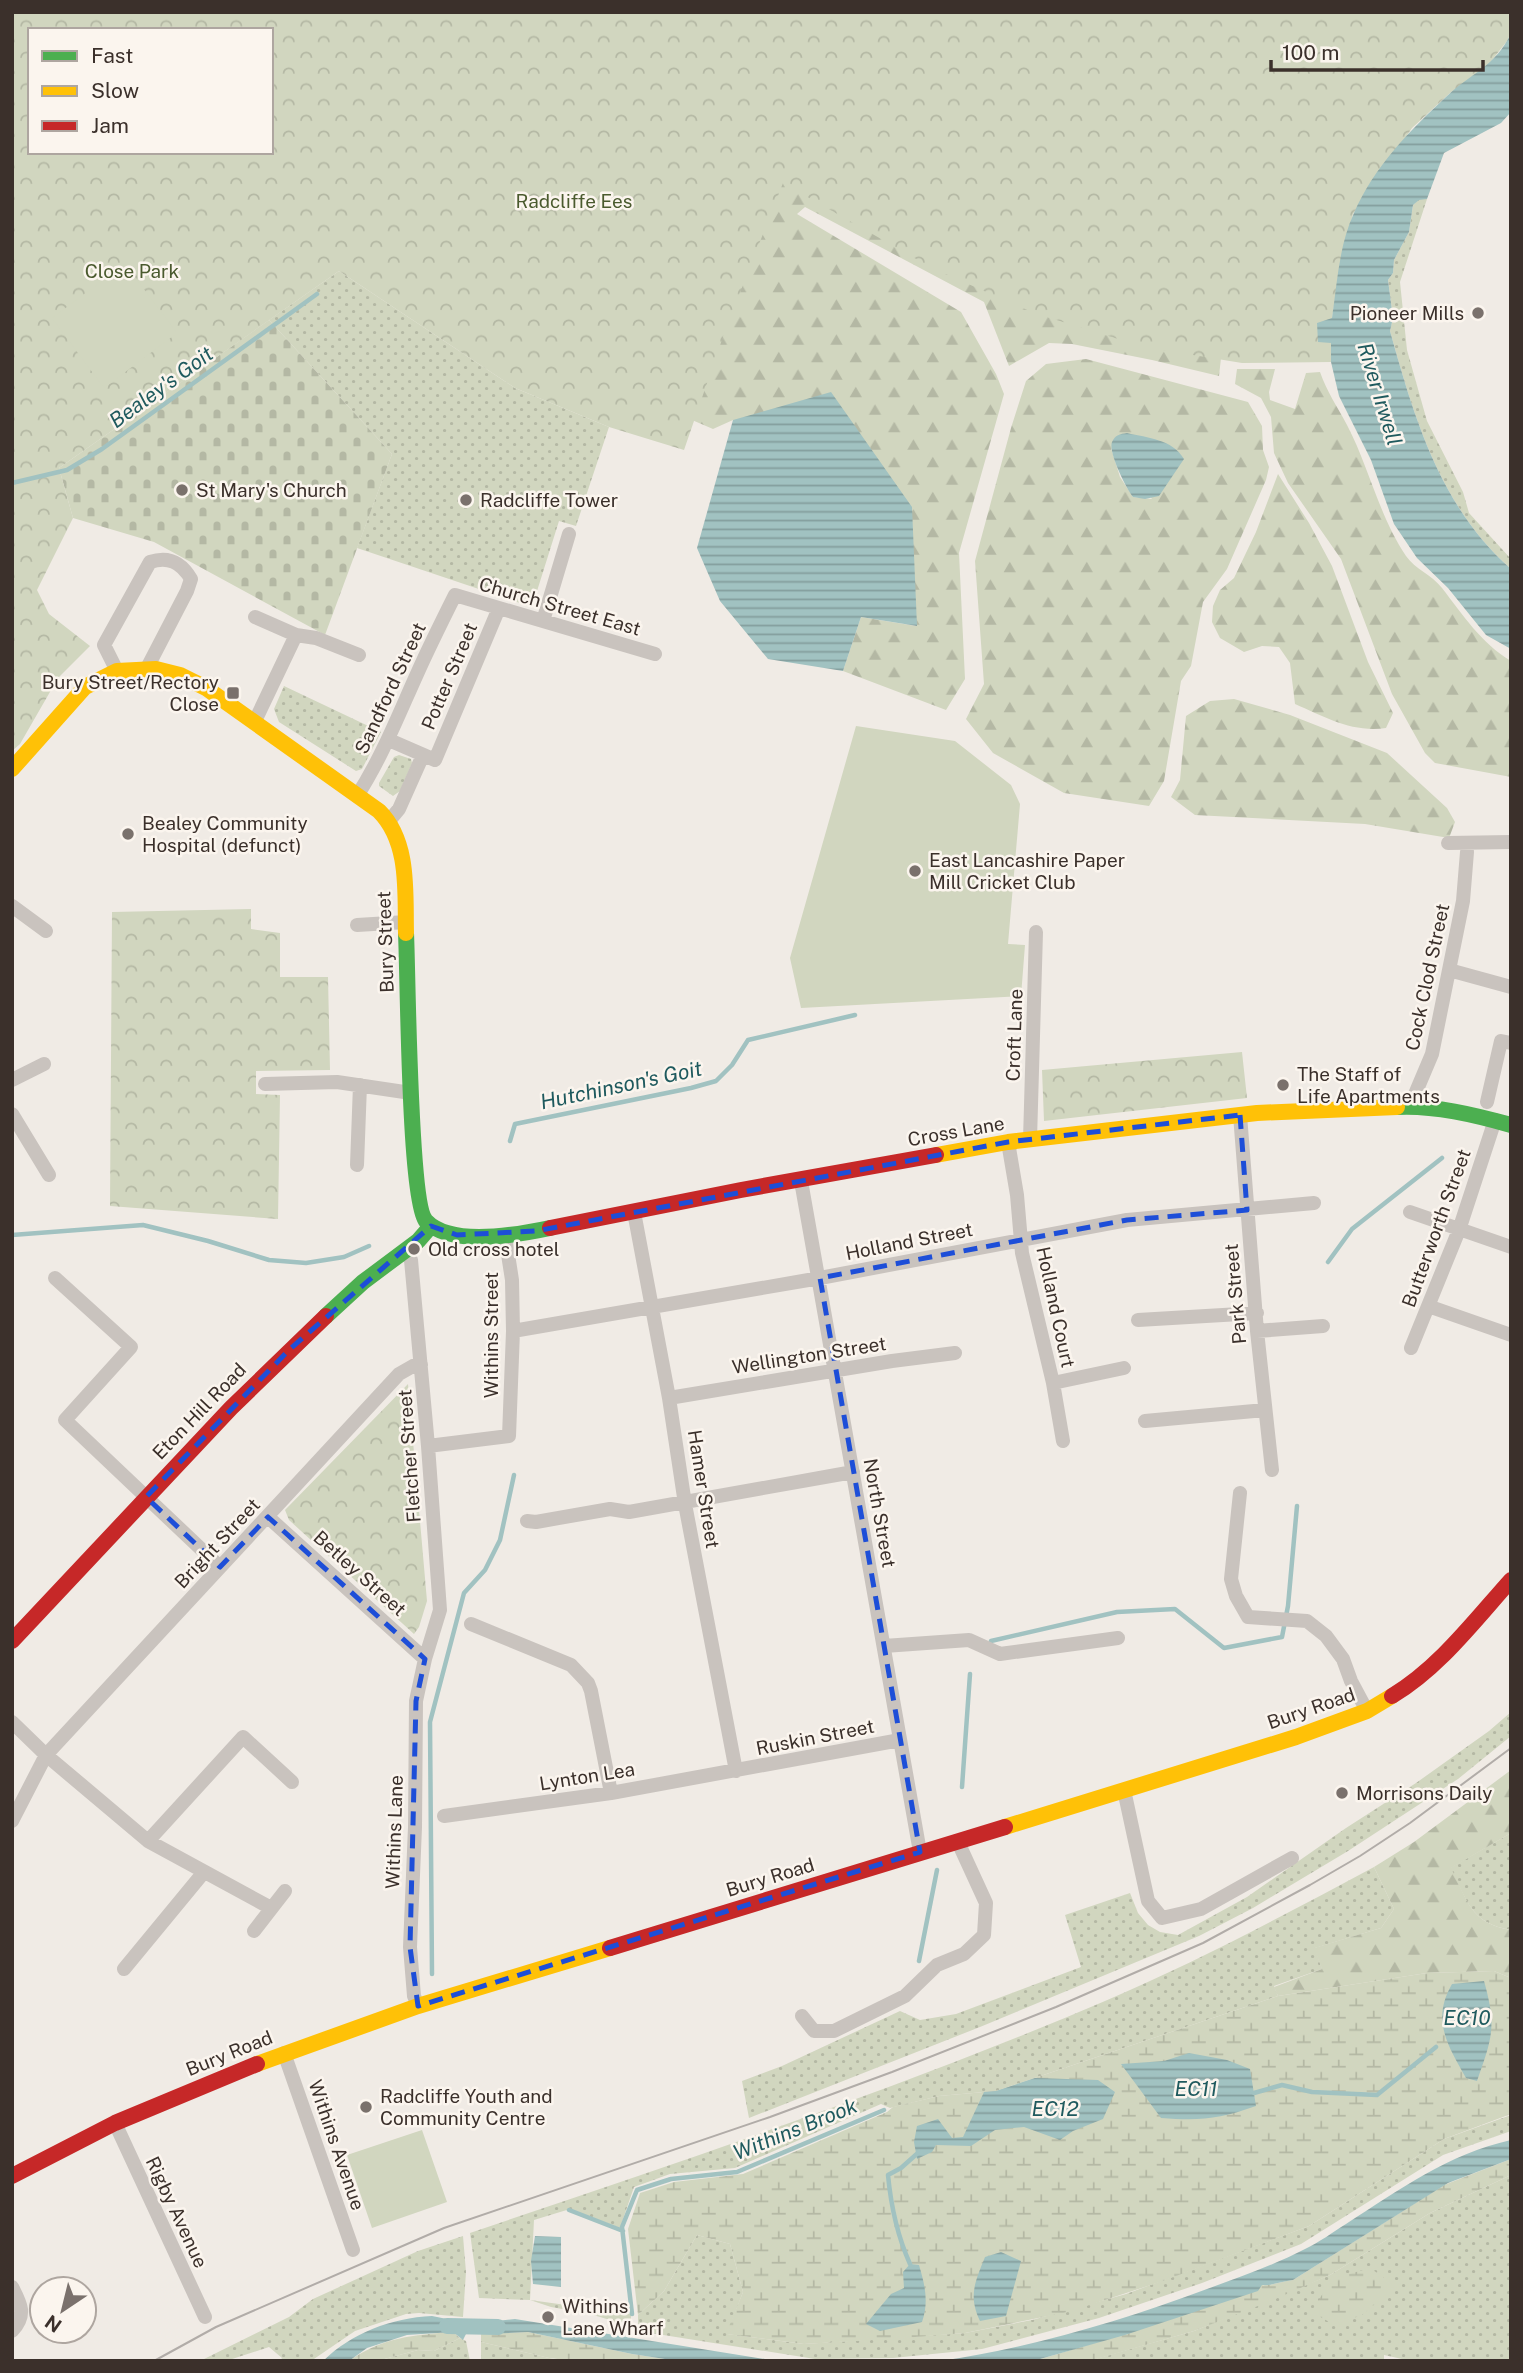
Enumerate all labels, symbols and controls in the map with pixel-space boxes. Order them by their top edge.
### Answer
legend [28,28,273,154]
scale bar [1271,28,1483,72]
text: 100 m [1282,40,1339,65]
text: Fast [91,43,133,68]
text: Slow [91,78,139,103]
text: Jam [91,113,129,138]
park label: Radcliffe Ees [516,190,632,212]
park label: Close Park [85,260,180,282]
place label: Pioneer Mills [1350,302,1464,324]
marker: Pioneer Mills [1470,305,1486,321]
water label: River Irwell [1353,340,1407,448]
water label: Bealey's Goit [104,341,218,433]
place label: St Mary's Church [196,479,347,501]
marker: St Mary's Church [174,482,190,498]
place label: Radcliffe Tower [480,489,618,511]
marker: Radcliffe Tower [458,492,474,508]
street label: Church Street East [477,572,643,640]
street label: Sandford Street [350,619,430,757]
street label: Potter Street [417,619,481,733]
place label: Bury Street/Rectory Close [42,671,219,715]
marker: Bury Street/Rectory Close [225,685,241,701]
place label: Bealey Community Hospital (defunct) [142,812,308,856]
marker: Bealey Community Hospital (defunct) [120,826,136,842]
place label: East Lancashire Paper Mill Cricket Club [929,849,1125,893]
marker: East Lancashire Paper Mill Cricket Club [907,863,923,879]
street label: Bury Street [372,891,398,993]
street label: Cock Clod Street [1401,901,1453,1053]
street label: Croft Lane [1001,988,1027,1082]
water label: Hutchinson's Goit [538,1056,704,1114]
place label: The Staff of Life Apartments [1297,1063,1440,1107]
marker: The Staff of Life Apartments [1275,1077,1291,1093]
street label: Cross Lane [906,1112,1006,1150]
street label: Butterworth Street [1397,1146,1475,1310]
street label: Holland Street [843,1218,975,1264]
place label: Old cross hotel [428,1238,560,1260]
marker: Old cross hotel [406,1241,422,1257]
street label: Park Street [1220,1243,1250,1345]
street label: Holland Court [1032,1244,1080,1370]
street label: Withins Street [480,1272,502,1398]
street label: Wellington Street [730,1332,888,1378]
street label: Eton Hill Road [148,1358,250,1464]
street label: Fletcher Street [393,1389,425,1523]
street label: Hamer Street [684,1428,724,1550]
street label: North Street [860,1457,900,1569]
street label: Bright Street [170,1494,264,1592]
street label: Betley Street [309,1526,411,1620]
street label: Bury Road [1264,1683,1358,1733]
street label: Ruskin Street [754,1715,876,1759]
street label: Lynton Lea [538,1758,636,1794]
street label: Withins Lane [381,1775,407,1889]
place label: Morrisons Daily [1356,1782,1492,1804]
marker: Morrisons Daily [1334,1785,1350,1801]
street label: Bury Road [723,1853,817,1901]
water label: EC10 [1443,2005,1491,2030]
street label: Bury Road [183,2026,275,2080]
water label: EC11 [1174,2076,1218,2101]
street label: Withins Avenue [304,2077,370,2213]
place label: Radcliffe Youth and Community Centre [380,2085,553,2129]
water label: Withins Brook [729,2093,861,2165]
water label: EC12 [1032,2096,1078,2121]
marker: Radcliffe Youth and Community Centre [358,2099,374,2115]
street label: Rigby Avenue [142,2153,212,2271]
north arrow [28,2275,98,2345]
place label: Withins Lane Wharf [562,2295,664,2339]
marker: Withins Lane Wharf [540,2309,556,2325]
text: N [41,2311,66,2337]

